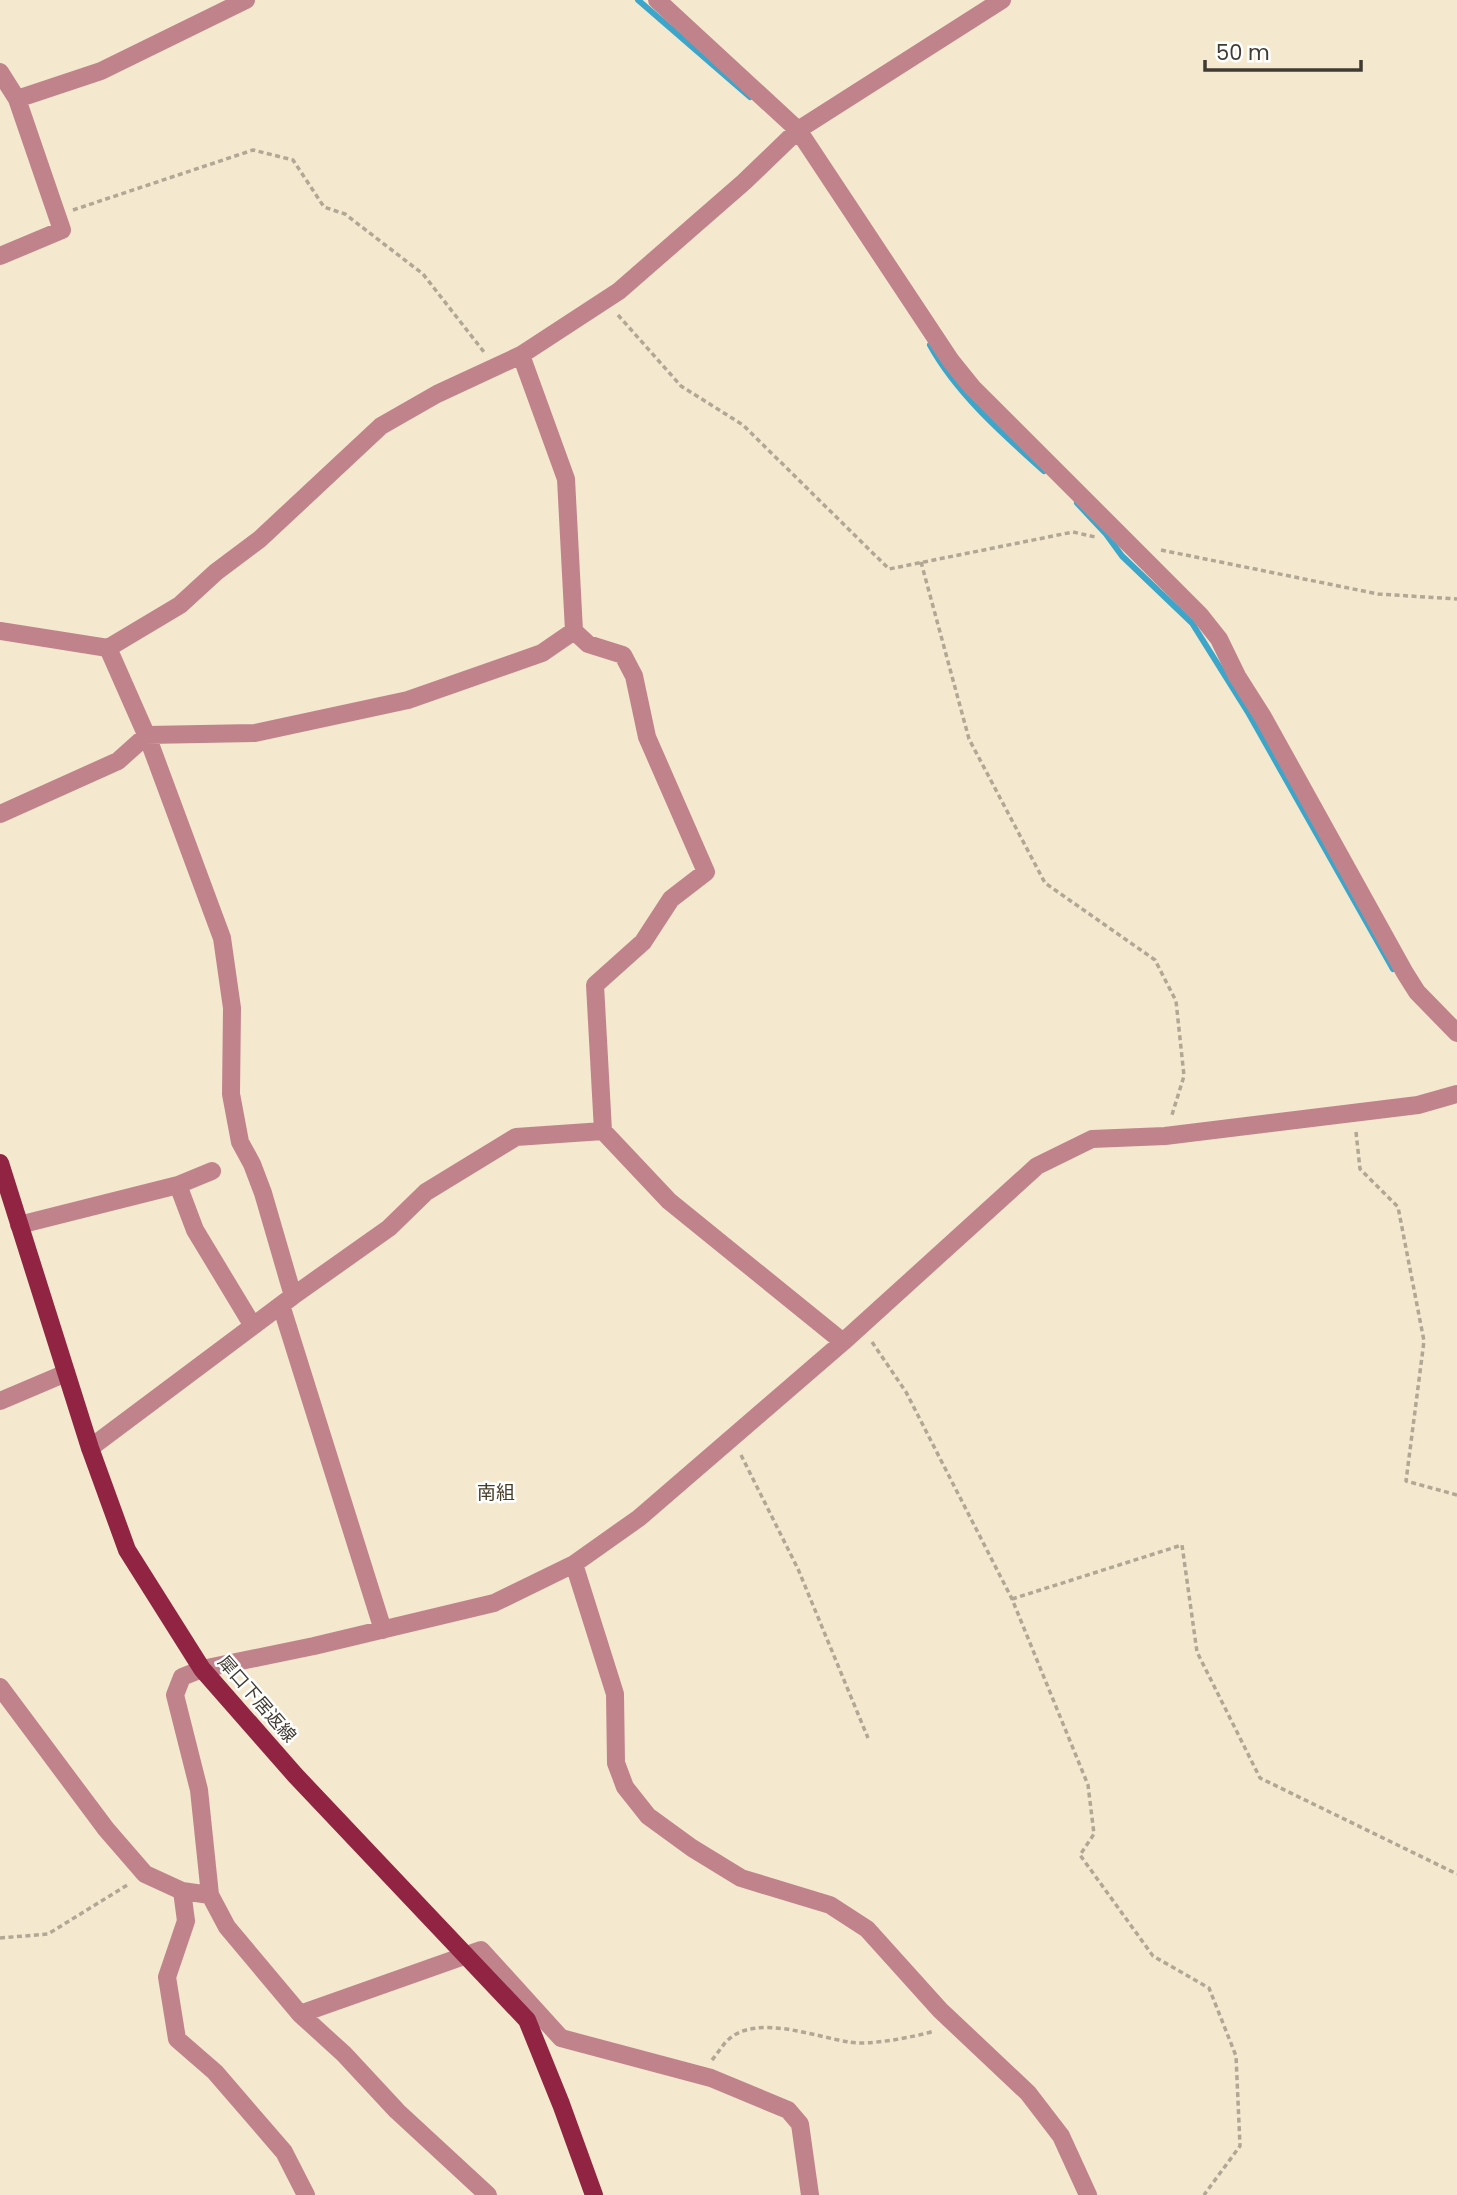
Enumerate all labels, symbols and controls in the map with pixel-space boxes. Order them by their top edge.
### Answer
scale bar [1205,28,1361,72]
text: 50 m [1216,38,1270,67]
district label: 南組 [477,1479,515,1506]
street label: 犀口下居返線 [213,1650,302,1748]

